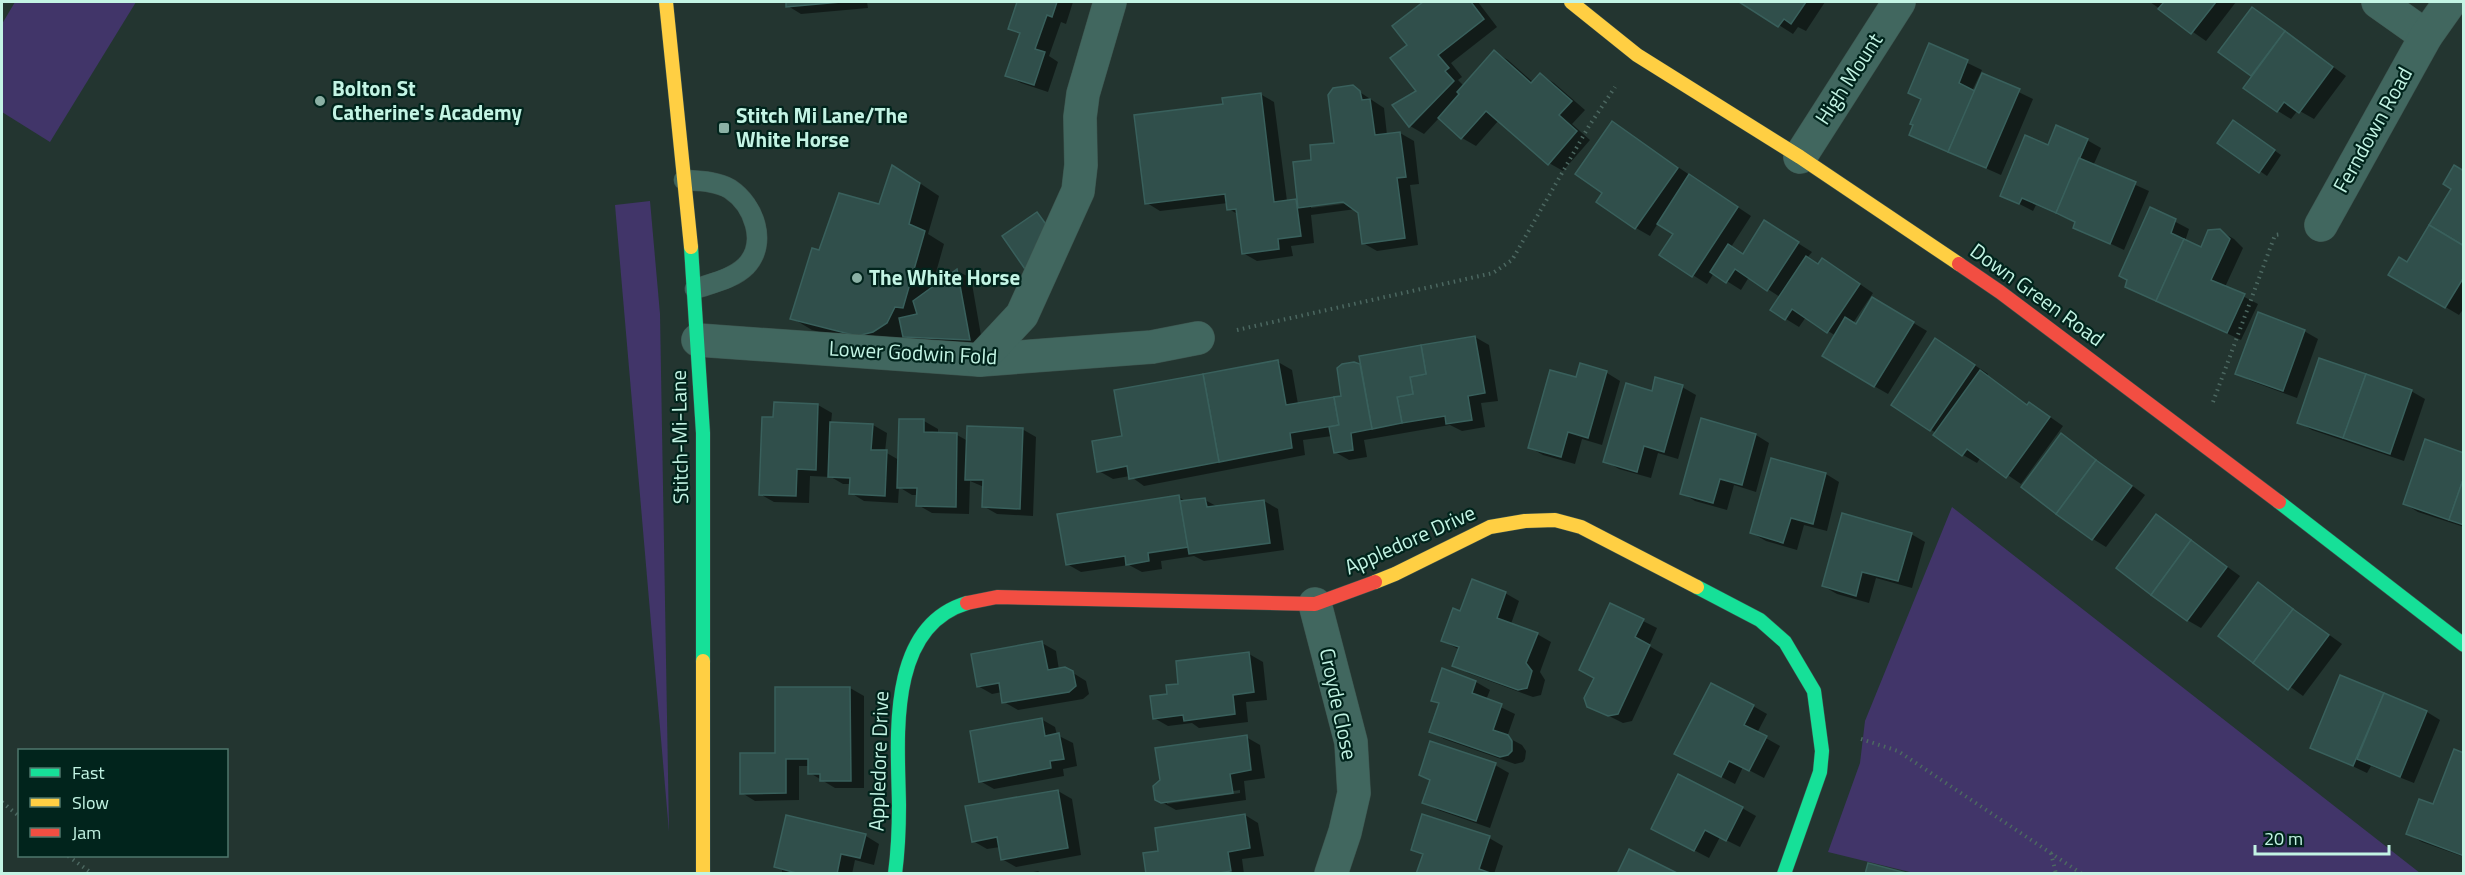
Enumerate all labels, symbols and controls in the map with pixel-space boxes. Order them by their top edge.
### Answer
street label: High Mount [1806,26,1890,131]
street label: Ferndown Road [2324,61,2420,198]
place label: Bolton St Catherine's Academy [332,72,522,128]
marker: Bolton St Catherine's Academy [313,94,327,108]
place label: Stitch Mi Lane/The White Horse [736,99,908,155]
marker: Stitch Mi Lane/The White Horse [717,121,731,135]
street label: Down Green Road [1964,235,2111,354]
place label: The White Horse [869,261,1020,293]
marker: The White Horse [850,271,864,285]
street label: Lower Godwin Fold [828,332,998,372]
street label: Stitch-Mi-Lane [662,370,696,504]
street label: Appledore Drive [1339,496,1480,582]
street label: Croyde Close [1312,645,1366,763]
street label: Appledore Drive [860,690,896,832]
legend [18,749,228,857]
text: Fast [72,759,105,786]
text: Slow [72,789,109,816]
scale bar [2255,818,2388,856]
text: Jam [72,819,101,846]
text: 20 m [2264,825,2303,852]

